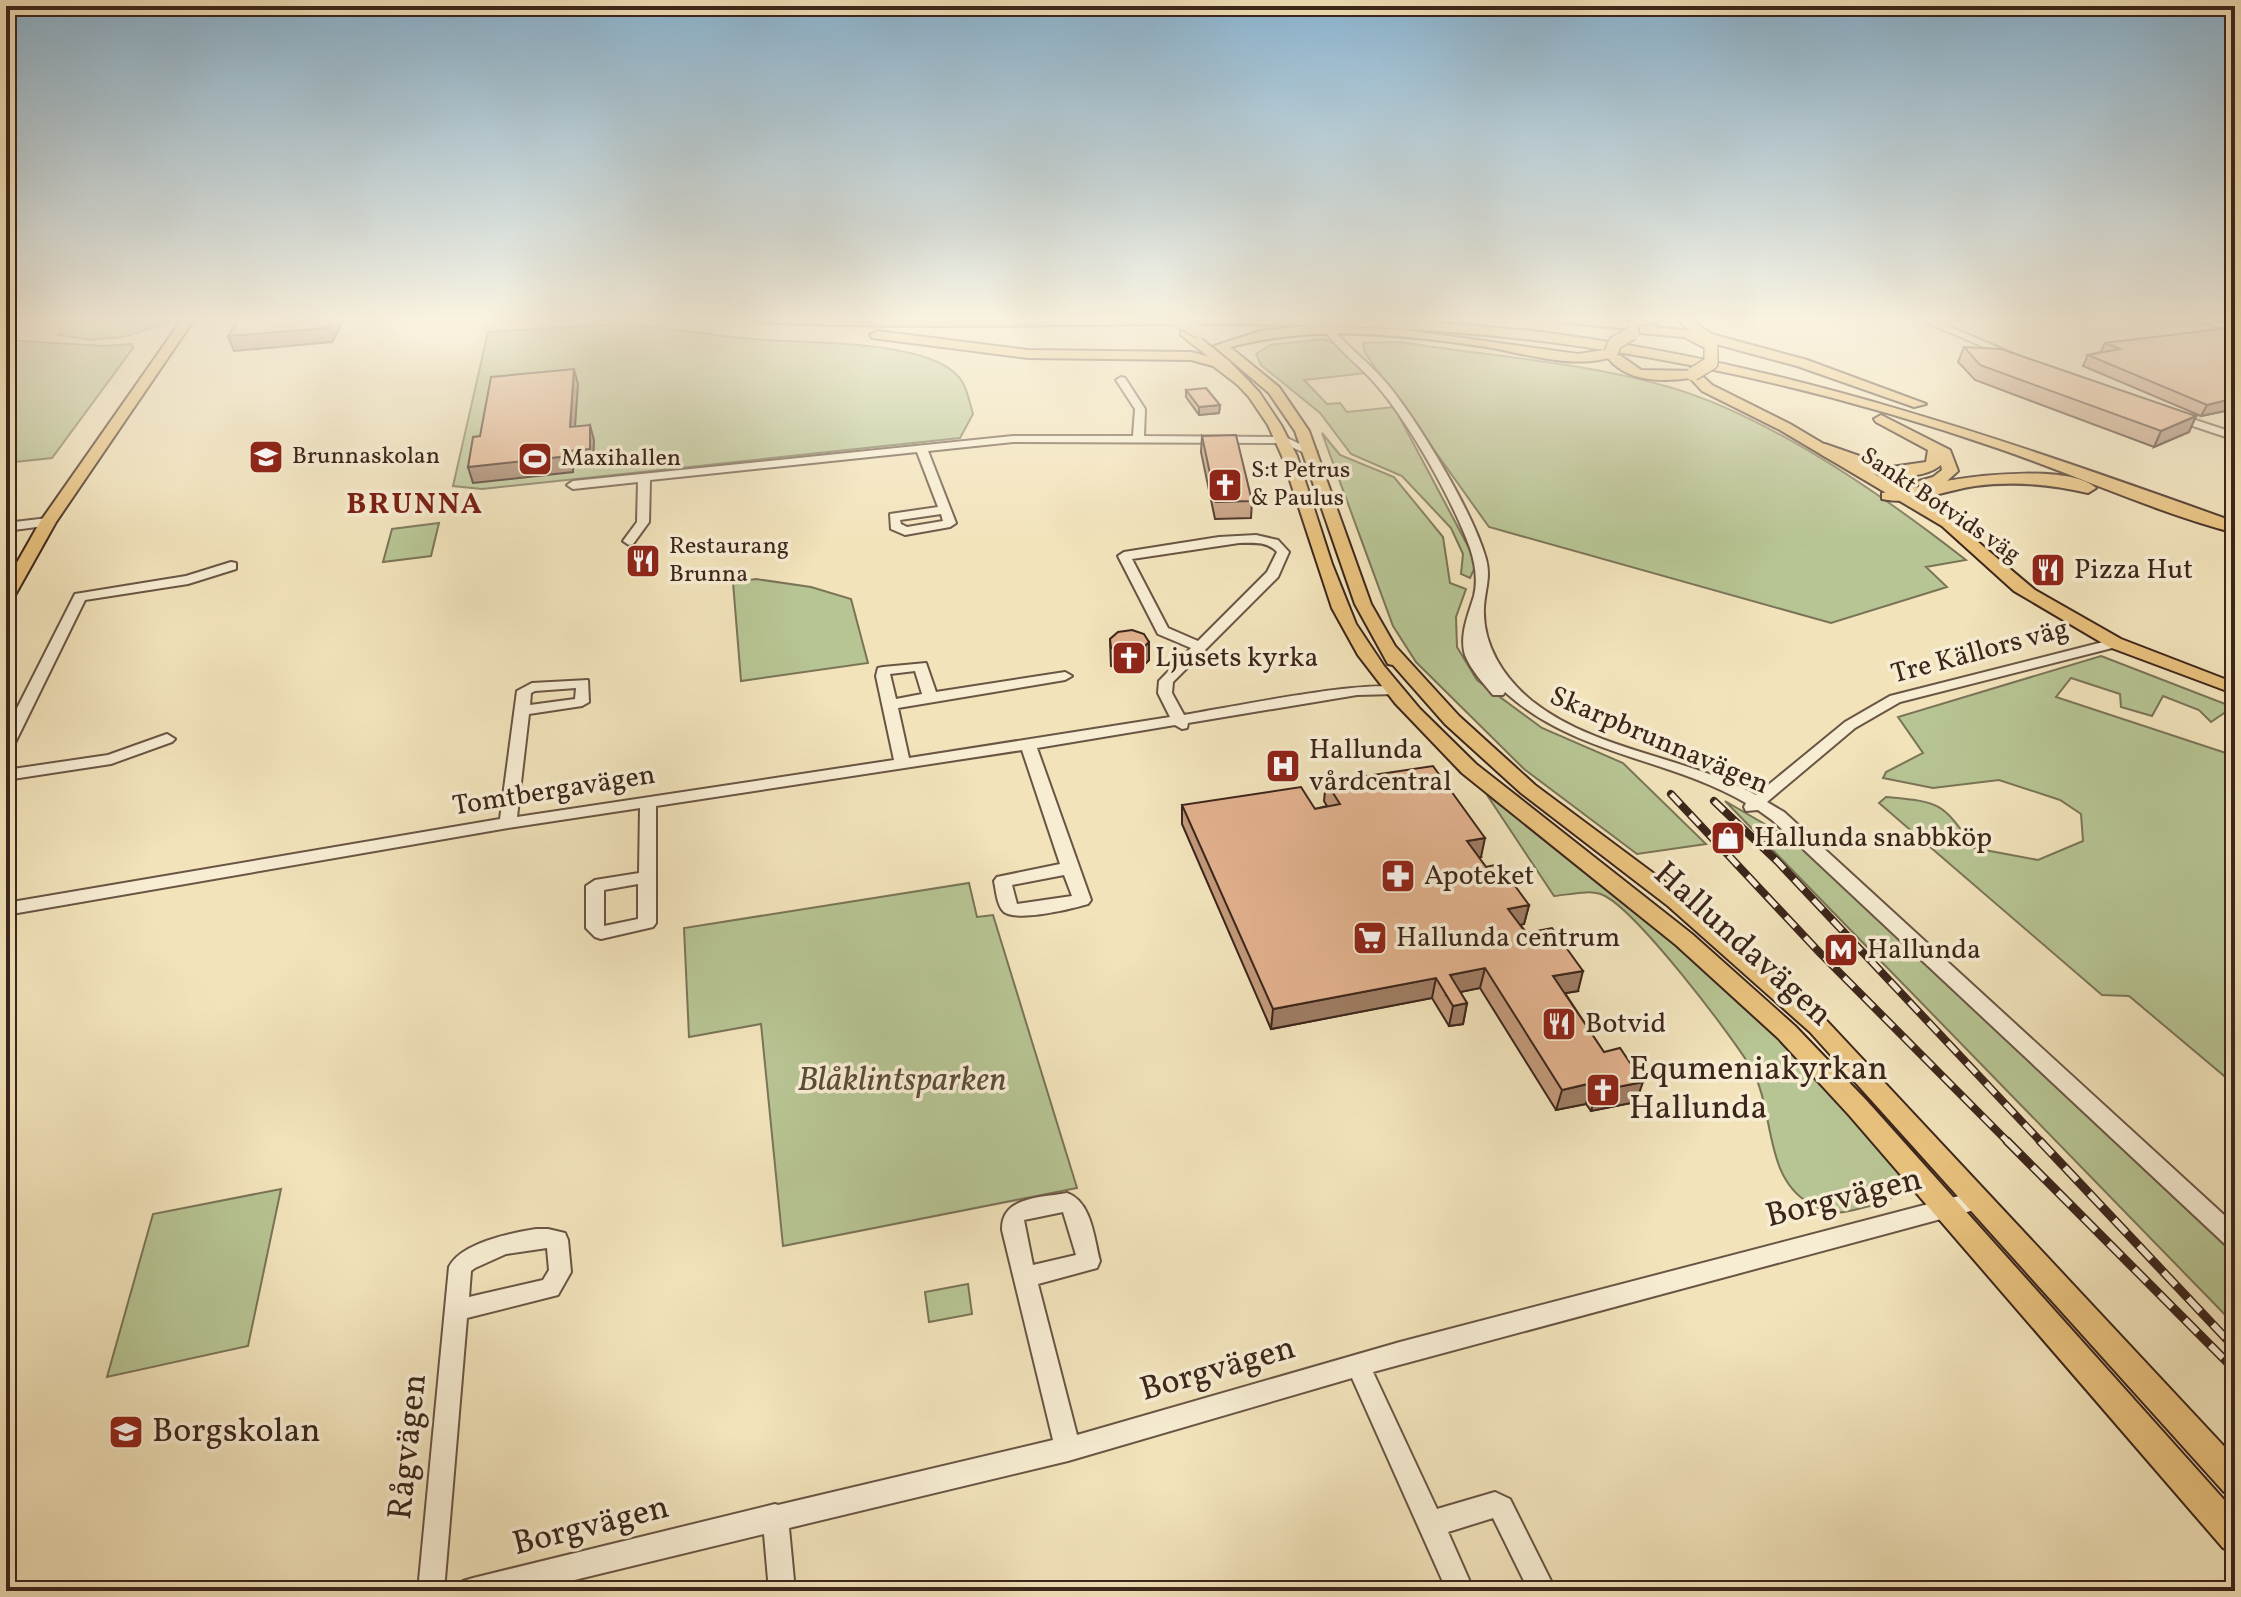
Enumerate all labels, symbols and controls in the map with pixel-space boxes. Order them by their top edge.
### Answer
school or university icon: Brunnaskolan [247,438,285,476]
place label: Brunnaskolan [292,440,440,474]
sports icon: Maxihallen [516,440,554,478]
street label: Sankt Botvids väg [1853,440,2027,572]
place label: Maxihallen [561,442,681,476]
place label: S:t Petrus & Paulus [1251,454,1350,516]
church icon: S:t Petrus & Paulus [1206,466,1244,504]
district label: BRUNNA [346,484,484,526]
place label: Restaurang Brunna [669,530,789,592]
restaurant icon: Restaurang Brunna [624,542,662,580]
restaurant icon: Pizza Hut [2029,551,2067,589]
place label: Pizza Hut [2074,551,2193,590]
street label: Tre Källors väg [1887,610,2073,694]
church icon: Ljusets kyrka [1110,639,1148,677]
place label: Ljusets kyrka [1155,639,1318,678]
street label: Skarpbrunnavägen [1543,677,1775,805]
place label: Hallunda vårdcentral [1309,731,1452,802]
hospital icon: Hallunda vårdcentral [1264,747,1302,785]
street label: Tomtbergavägen [450,756,658,826]
shop icon: Hallunda snabbköp [1709,819,1747,857]
place label: Hallunda snabbköp [1754,819,1992,858]
street label: Hallundavägen [1642,852,1842,1038]
pharmacy icon: Apoteket [1379,857,1417,895]
place label: Apoteket [1424,857,1534,896]
supermarket icon: Hallunda centrum [1351,919,1389,957]
place label: Hallunda centrum [1396,919,1620,958]
metro station icon: Hallunda [1822,931,1860,969]
place label: Hallunda [1867,931,1981,970]
restaurant icon: Botvid [1540,1005,1578,1043]
place label: Botvid [1585,1005,1666,1044]
place label: Equmeniakyrkan Hallunda [1629,1047,1888,1133]
park label: Blåklintsparken [797,1058,1007,1105]
church icon: Equmeniakyrkan Hallunda [1584,1071,1622,1109]
street label: Borgvägen [1761,1157,1927,1241]
street label: Borgvägen [1135,1325,1301,1415]
street label: Rågvägen [378,1372,440,1522]
place label: Borgskolan [152,1409,321,1456]
school or university icon: Borgskolan [107,1413,145,1451]
street label: Borgvägen [508,1485,674,1569]

